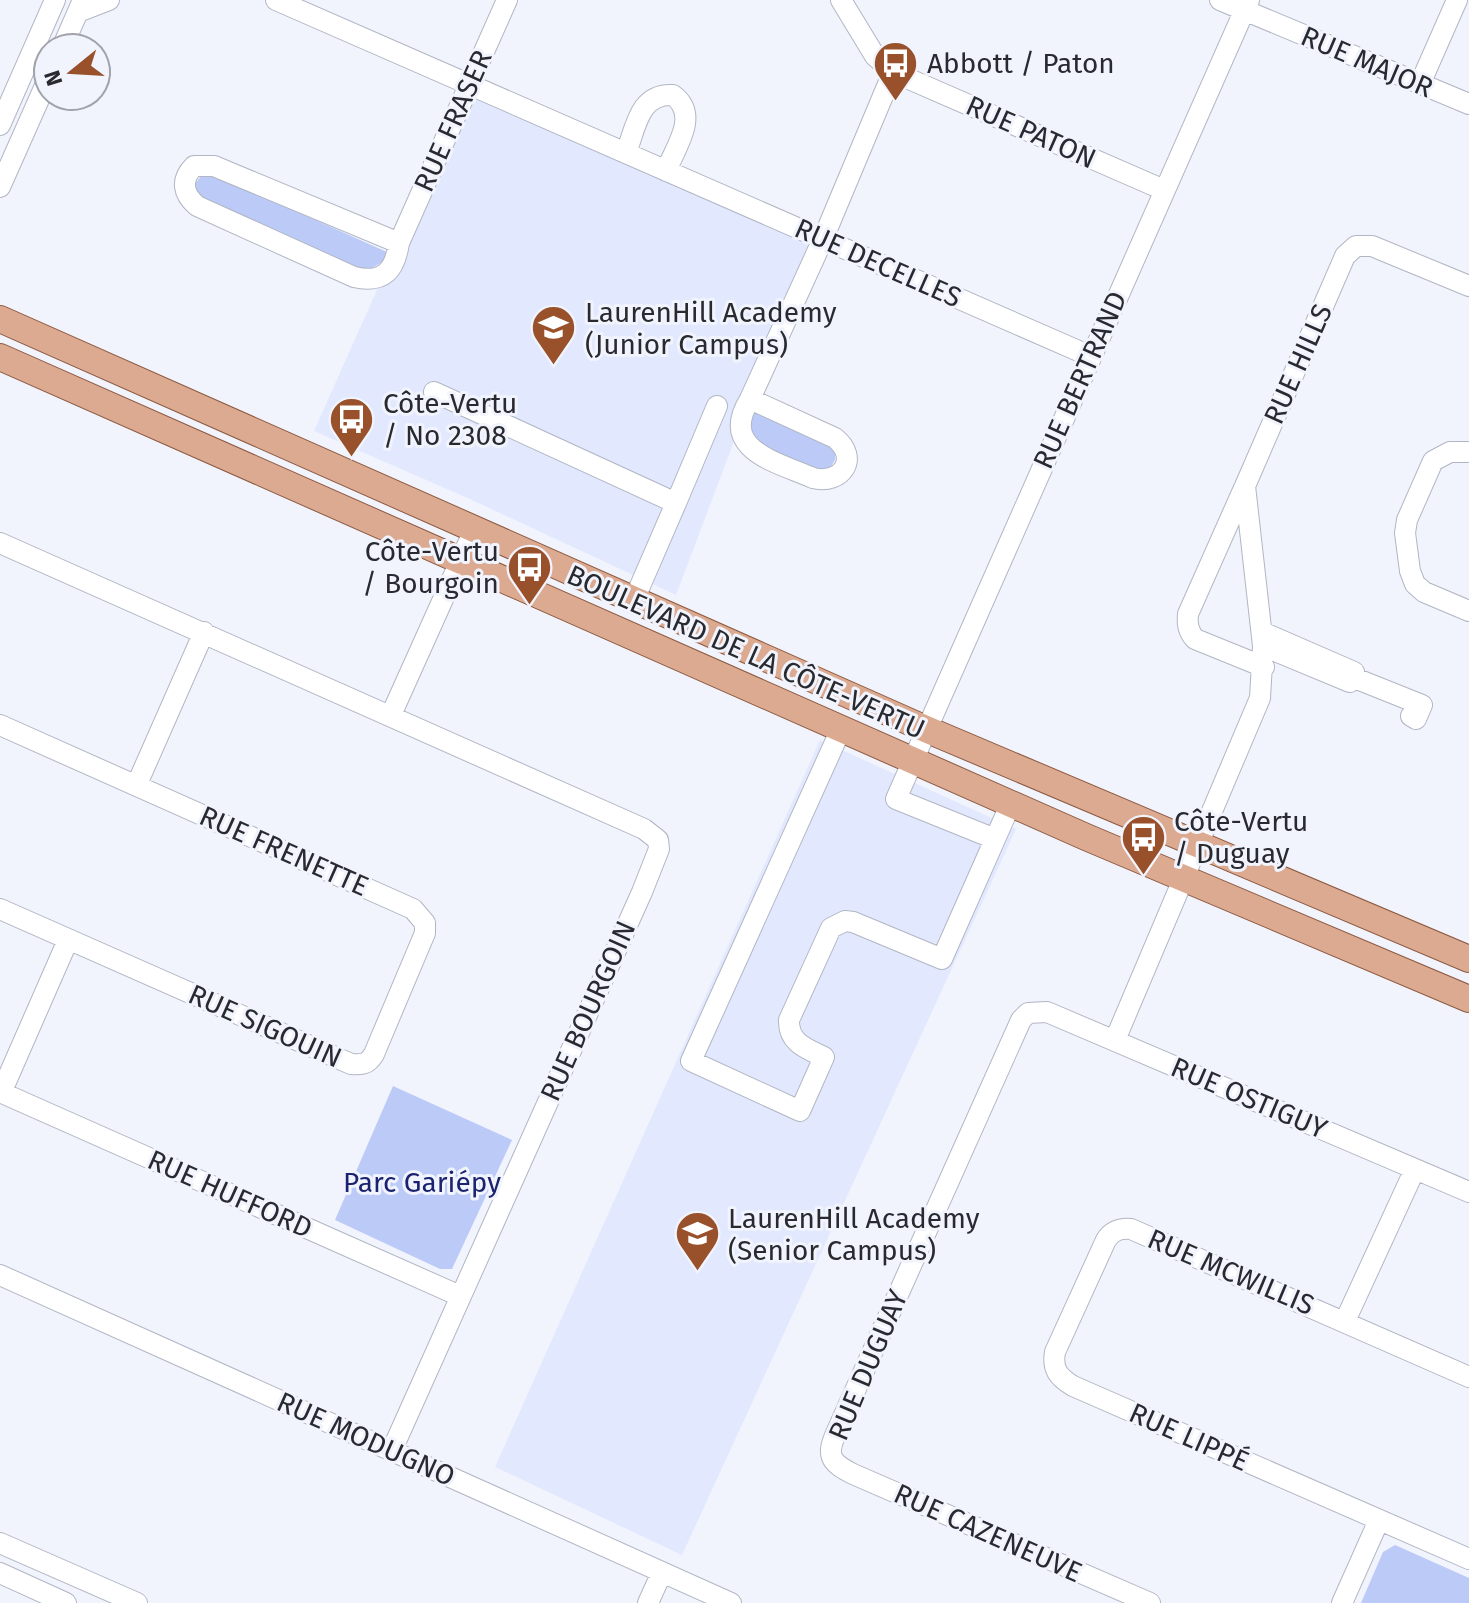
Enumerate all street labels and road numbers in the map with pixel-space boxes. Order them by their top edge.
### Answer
street label: RUE MAJOR [1296,19,1438,105]
street label: RUE FRASER [407,45,499,197]
street label: RUE PATON [961,89,1101,175]
street label: RUE DECELLES [790,212,966,314]
street label: RUE BERTRAND [1026,286,1134,474]
street label: RUE HILLS [1257,299,1339,429]
street label: BOULEVARD DE LA CÔTE-VERTU [562,558,930,746]
street label: RUE FRENETTE [194,799,374,903]
street label: RUE BOURGOIN [534,916,642,1106]
street label: RUE SIGOUIN [183,978,347,1074]
street label: RUE OSTIGUY [1166,1050,1332,1146]
street label: RUE HUFFORD [143,1143,317,1245]
street label: RUE MCWILLIS [1143,1222,1319,1322]
street label: RUE DUGUAY [822,1284,915,1445]
street label: RUE MODUGNO [272,1385,460,1493]
street label: RUE LIPPÉ [1124,1396,1254,1478]
street label: RUE CAZENEUVE [889,1477,1087,1589]

